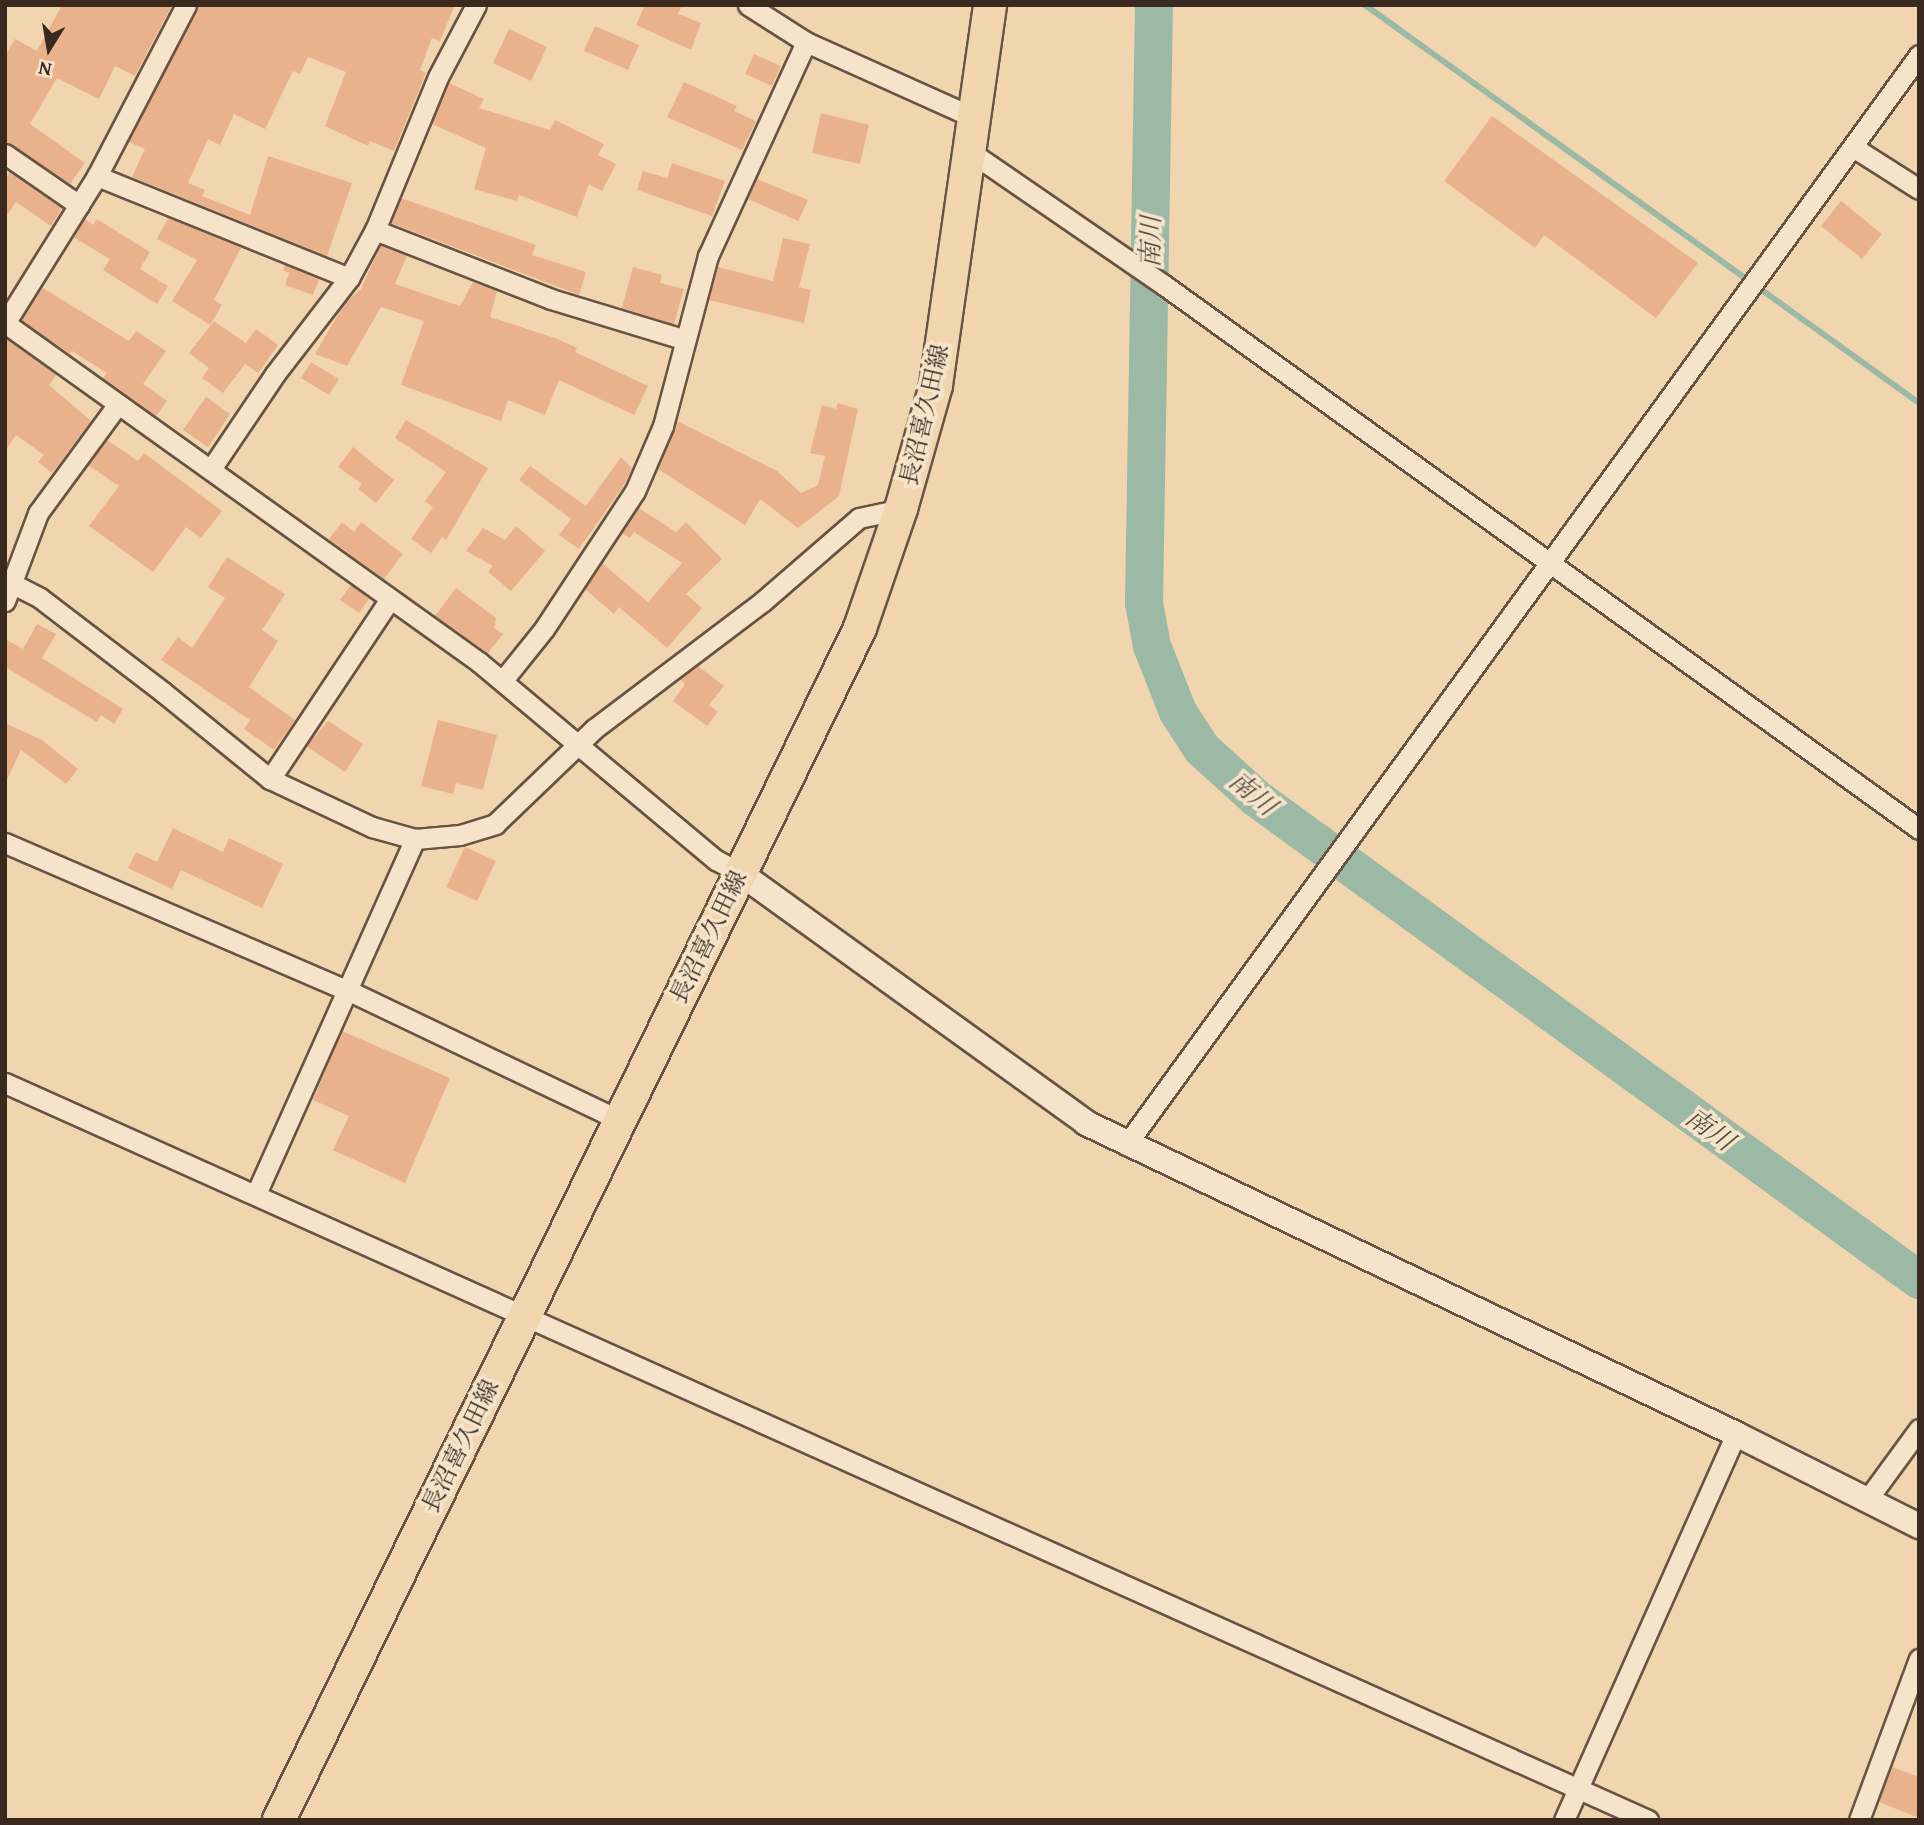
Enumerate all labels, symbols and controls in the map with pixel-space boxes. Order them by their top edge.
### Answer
north arrow [14,14,84,84]
text: N [36,55,54,85]
water label: 南川 [1134,216,1166,268]
street label: 長沼喜久田線 [894,342,954,488]
water label: 南川 [1223,764,1283,822]
street label: 長沼喜久田線 [663,866,753,1008]
water label: 南川 [1680,1101,1740,1157]
street label: 長沼喜久田線 [415,1375,505,1517]

